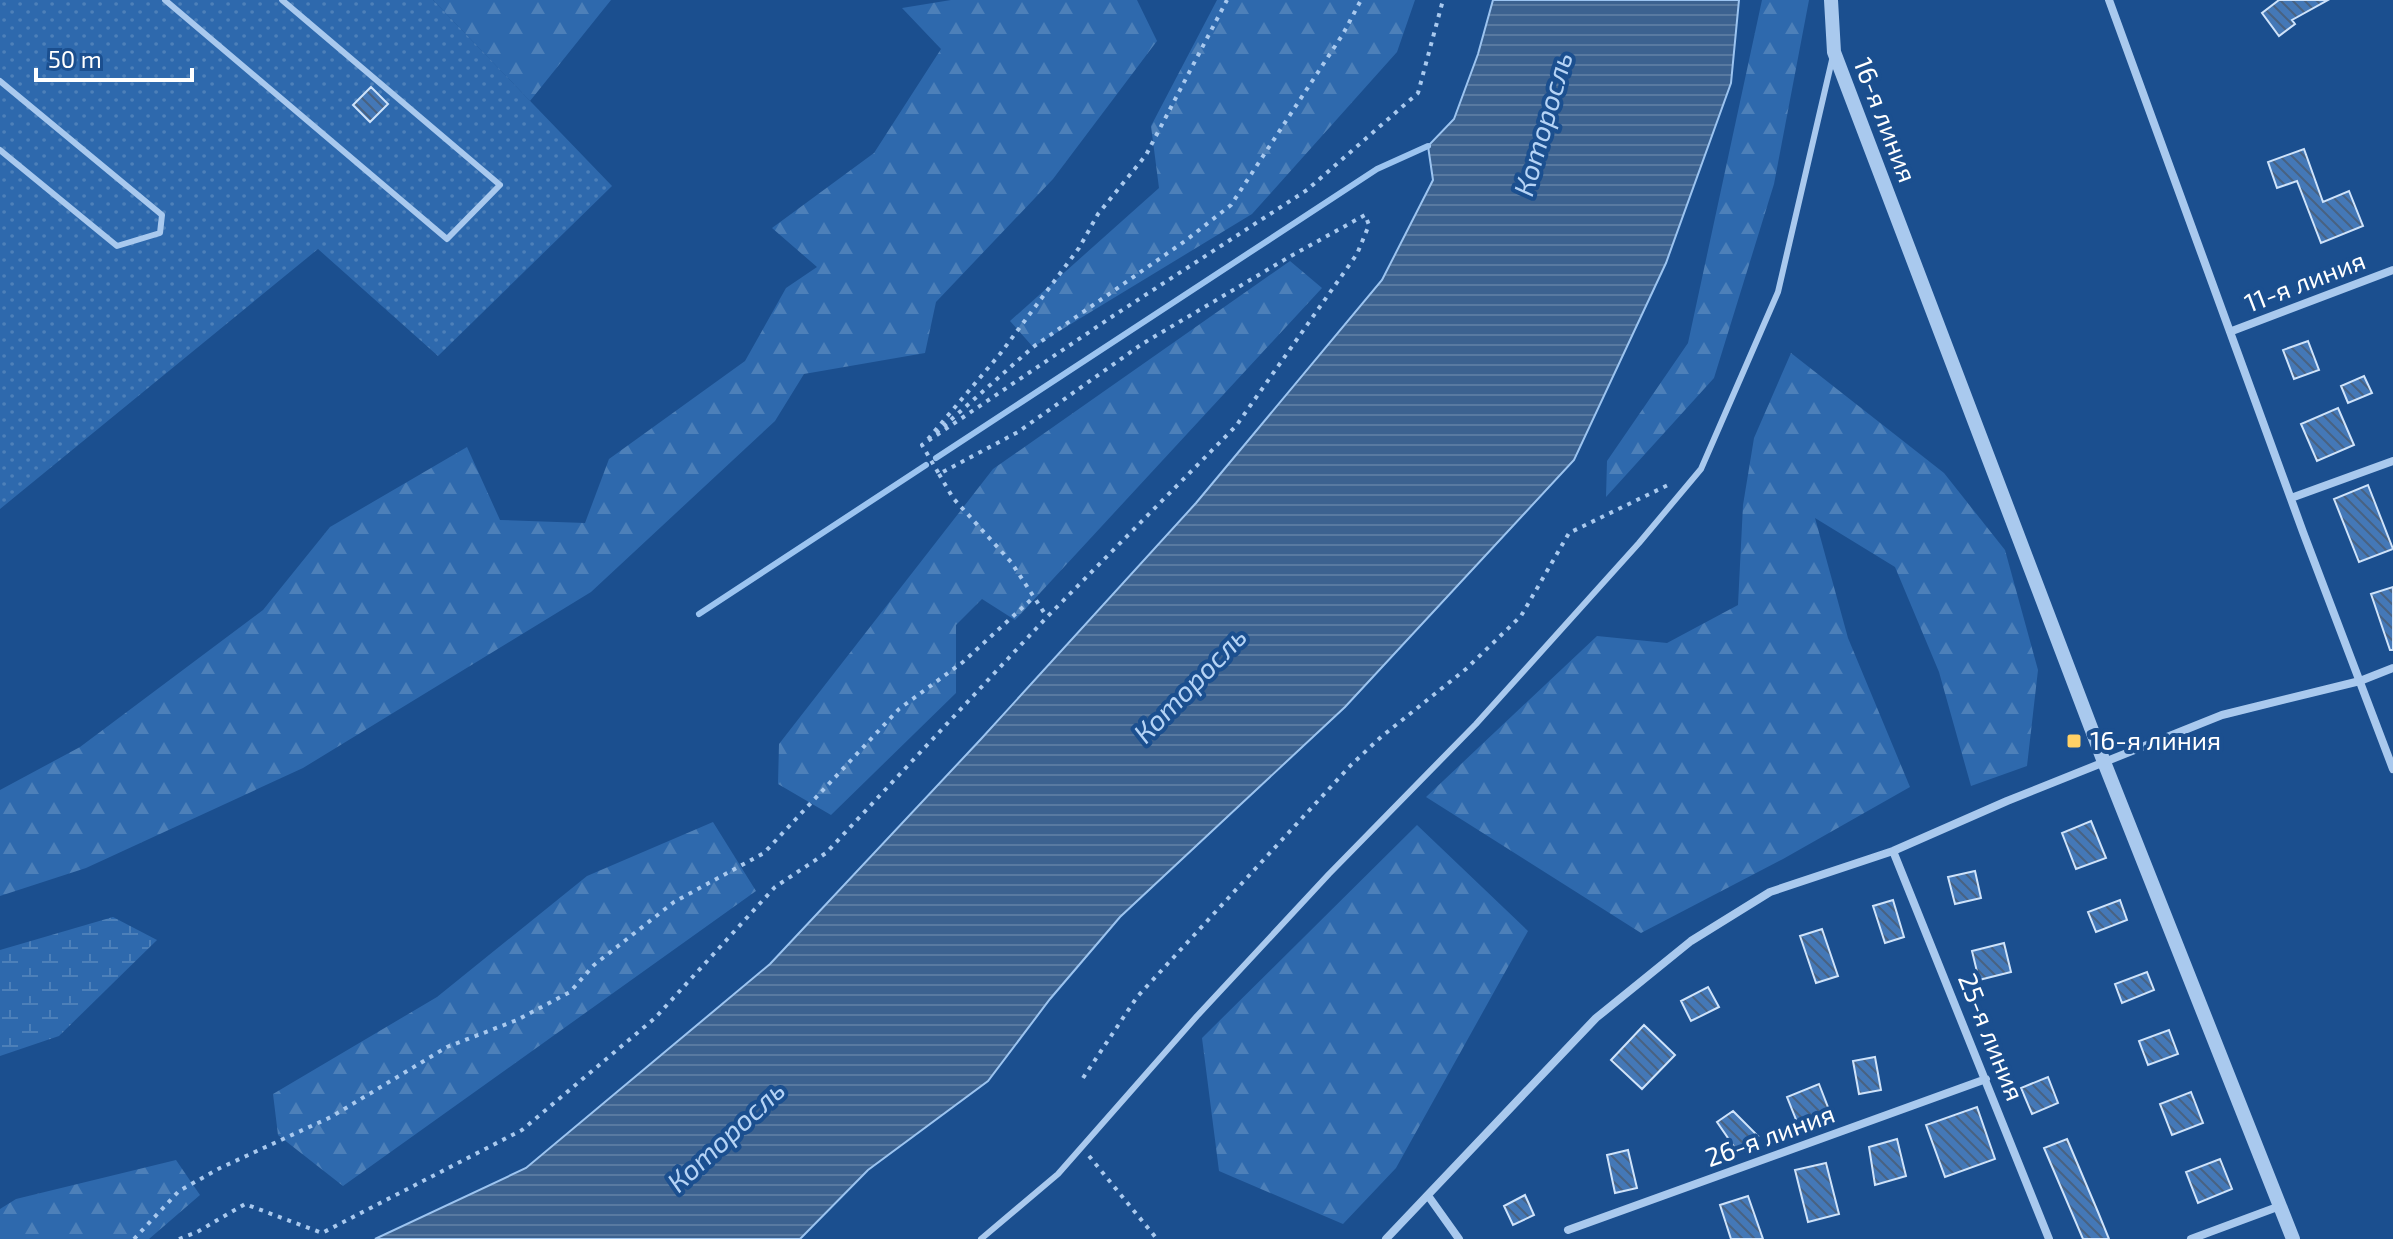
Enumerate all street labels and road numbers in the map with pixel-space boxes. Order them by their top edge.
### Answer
street label: 16-я линия [1848,53,1924,186]
street label: 11-я линия [2240,243,2369,318]
street label: 25-я линия [1953,968,2032,1105]
street label: 26-я линия [1701,1097,1838,1172]

